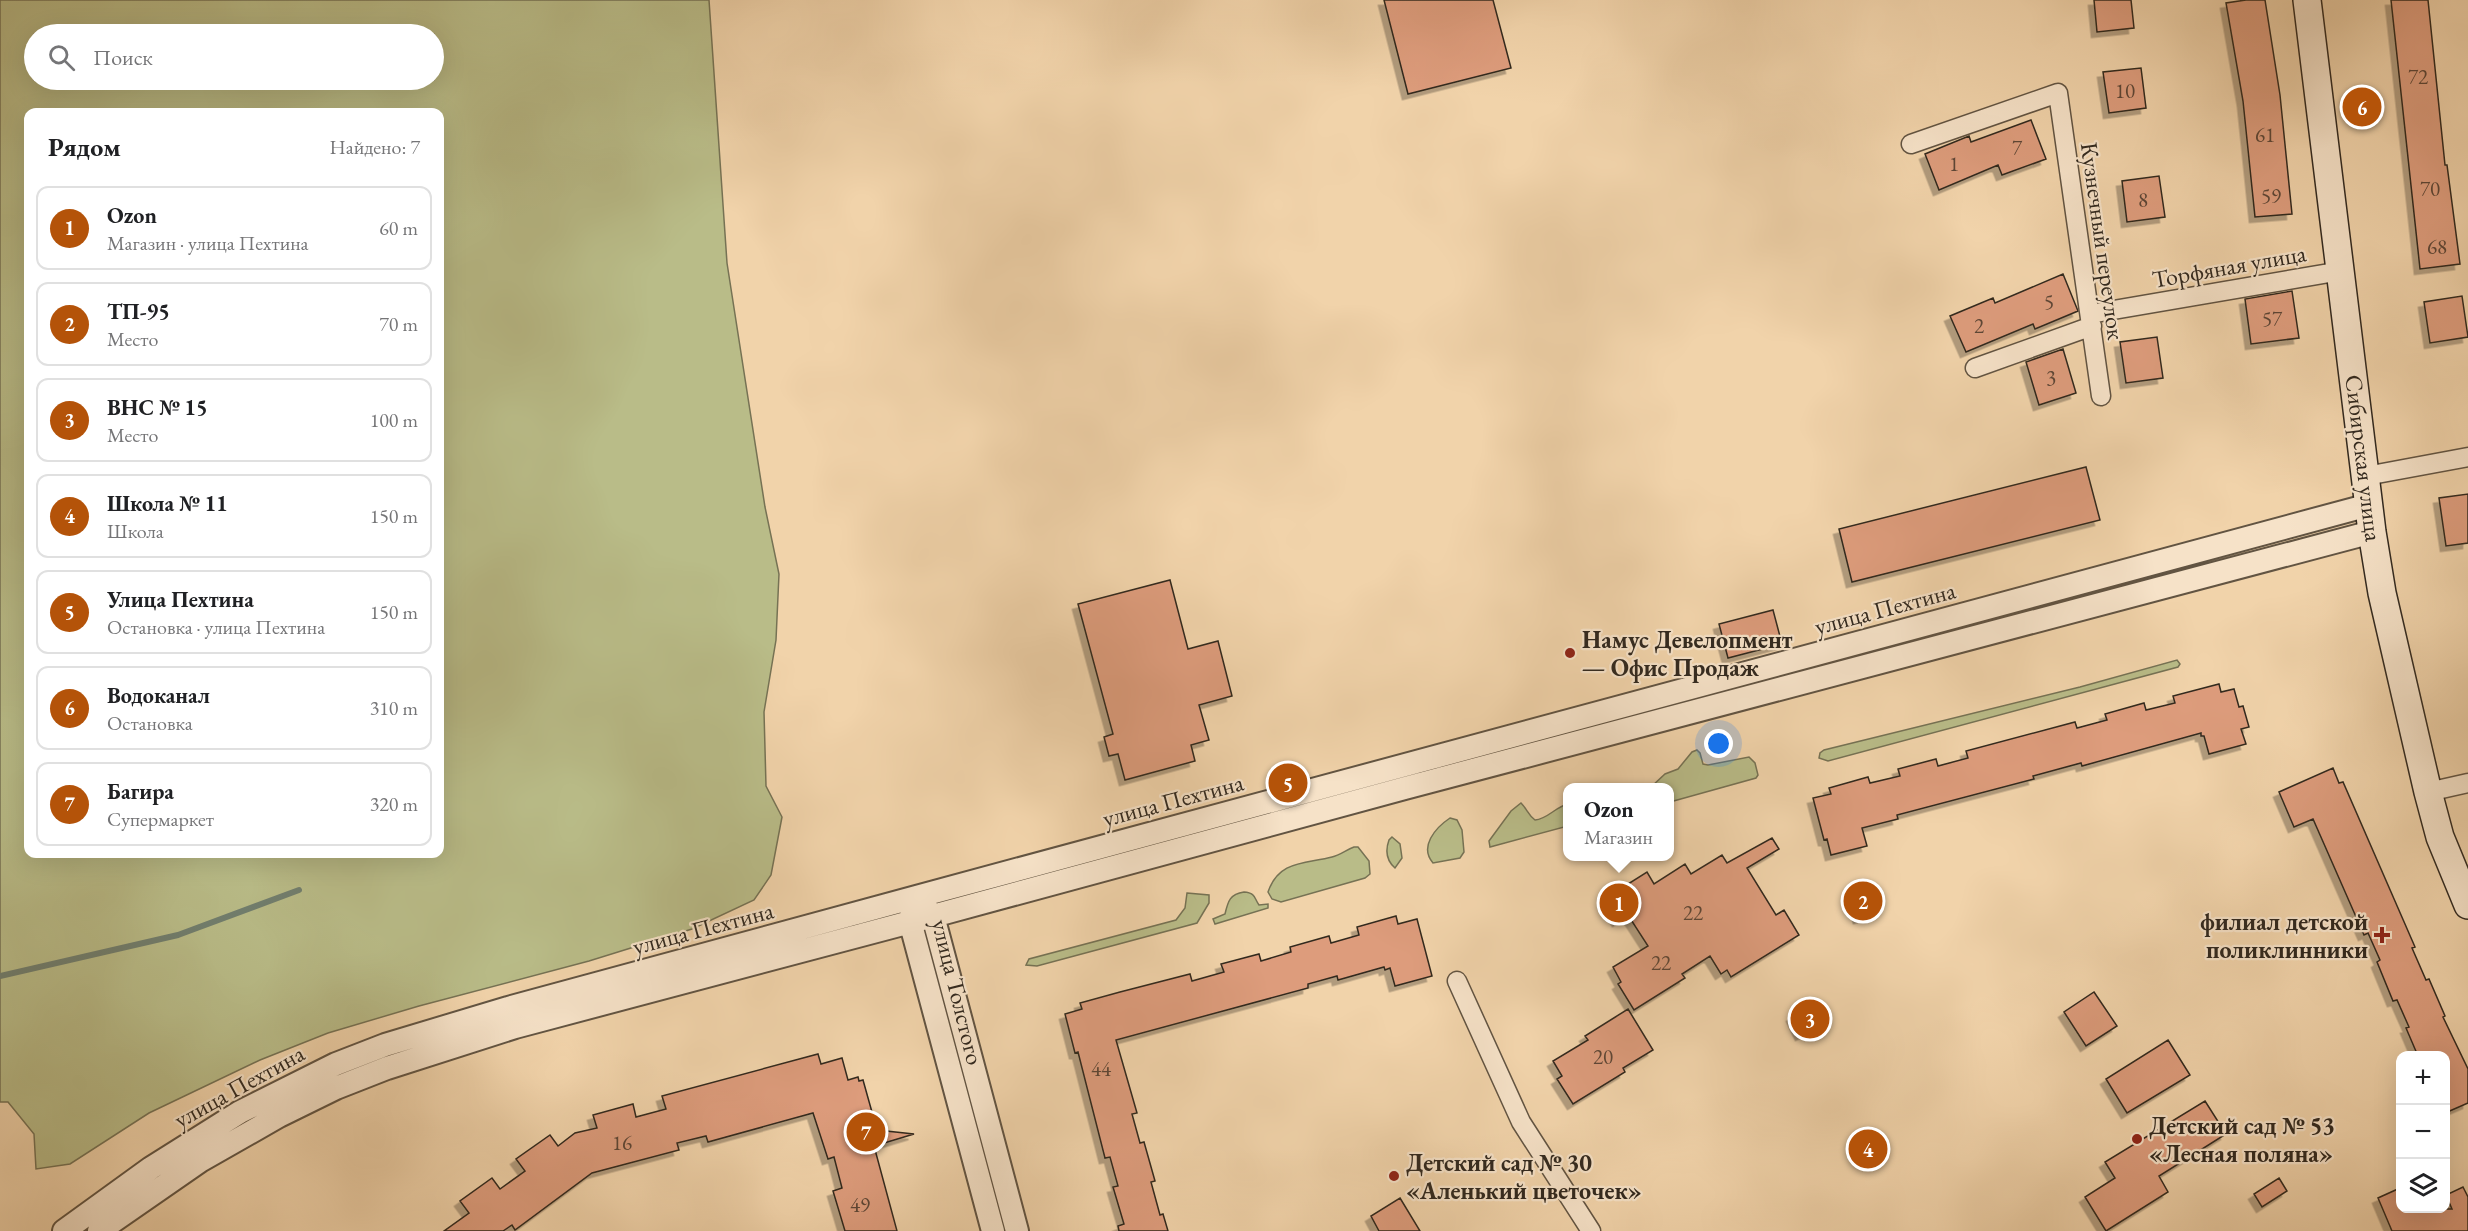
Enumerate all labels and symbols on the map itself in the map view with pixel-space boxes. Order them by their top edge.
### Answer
house number: 72 [2408,63,2428,90]
house number: 10 [2115,77,2135,104]
pin: 6 [2342,84,2382,130]
house number: 61 [2255,121,2275,148]
house number: 7 [2012,134,2023,161]
street label: Кузнечный переулок [2074,140,2132,342]
house number: 1 [1949,150,1959,177]
house number: 70 [2420,175,2440,202]
house number: 59 [2261,182,2281,209]
house number: 8 [2138,186,2148,213]
house number: 68 [2427,233,2447,260]
street label: Торфяная улица [2150,237,2309,295]
house number: 5 [2044,288,2054,315]
house number: 57 [2262,305,2283,332]
house number: 2 [1974,312,1984,339]
house number: 3 [2046,364,2056,391]
street label: Сибирская улица [2338,373,2390,544]
street label: улица Пехтина [1811,574,1959,642]
place label: Намус Девелопмент — Офис Продаж [1582,624,1793,683]
marker: Намус Девелопмент — Офис Продаж [1563,646,1577,660]
your location [1704,729,1733,758]
pin: 5 [1268,760,1308,806]
street label: улица Пехтина [1099,766,1247,834]
pin: 2 [1844,878,1882,924]
pin: 1 [1600,880,1638,926]
street label: улица Пехтина [629,894,777,962]
house number: 22 [1683,899,1703,926]
place label: филиал детской поликлинники [2200,906,2368,965]
street label: улица Толстого [925,916,991,1068]
marker: филиал детской поликлинники [2373,926,2391,944]
house number: 22 [1651,949,1671,976]
pin: 3 [1790,996,1830,1042]
street label: улица Пехтина [168,1037,310,1135]
house number: 20 [1593,1043,1613,1070]
house number: 44 [1091,1055,1112,1082]
pin: 7 [846,1110,886,1154]
place label: Детский сад № 53 «Лесная поляна» [2149,1110,2335,1169]
pin: 4 [1848,1126,1888,1172]
house number: 16 [612,1129,632,1156]
marker: Детский сад № 53 «Лесная поляна» [2130,1132,2144,1146]
place label: Детский сад № 30 «Аленький цветочек» [1406,1147,1642,1206]
marker: Детский сад № 30 «Аленький цветочек» [1387,1169,1401,1183]
house number: 49 [850,1191,870,1218]

